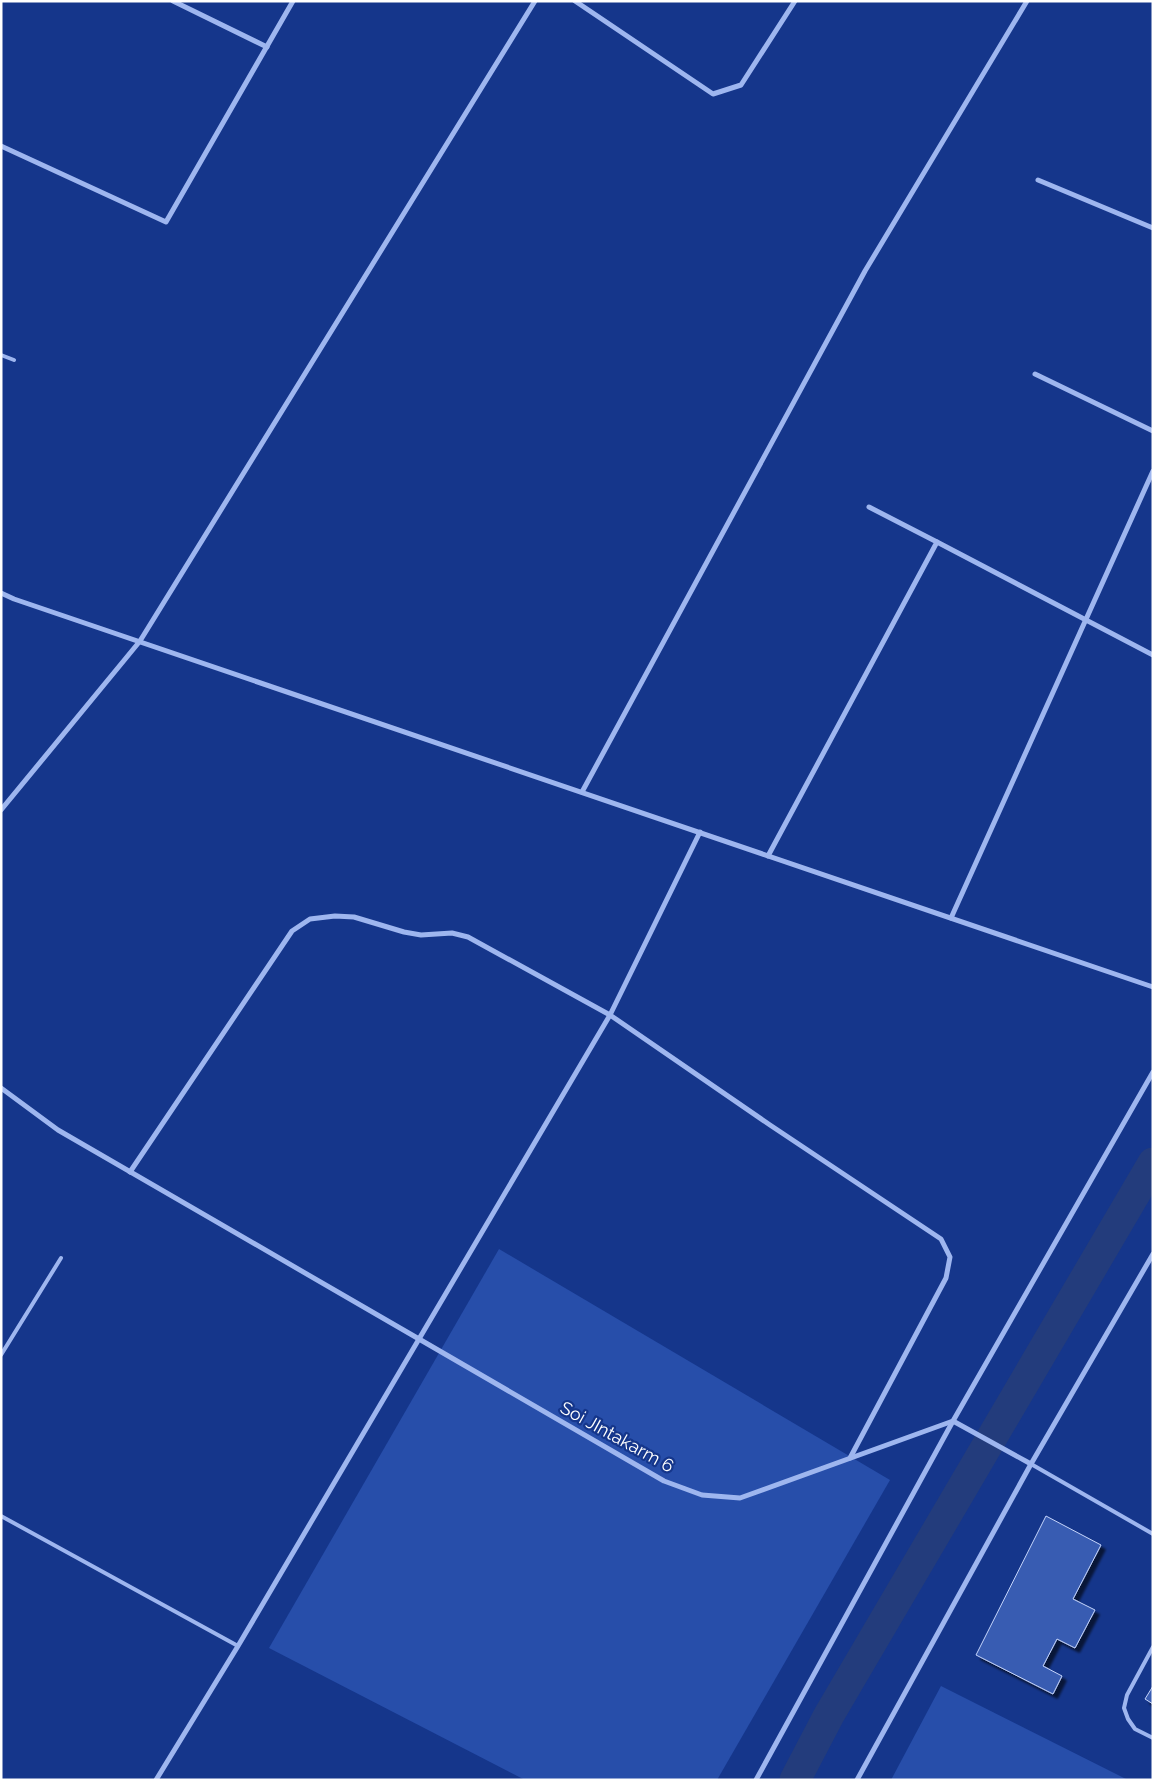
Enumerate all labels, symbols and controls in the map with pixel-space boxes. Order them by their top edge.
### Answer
street label: Soi JIntakarm 6 [557,1397,678,1477]

